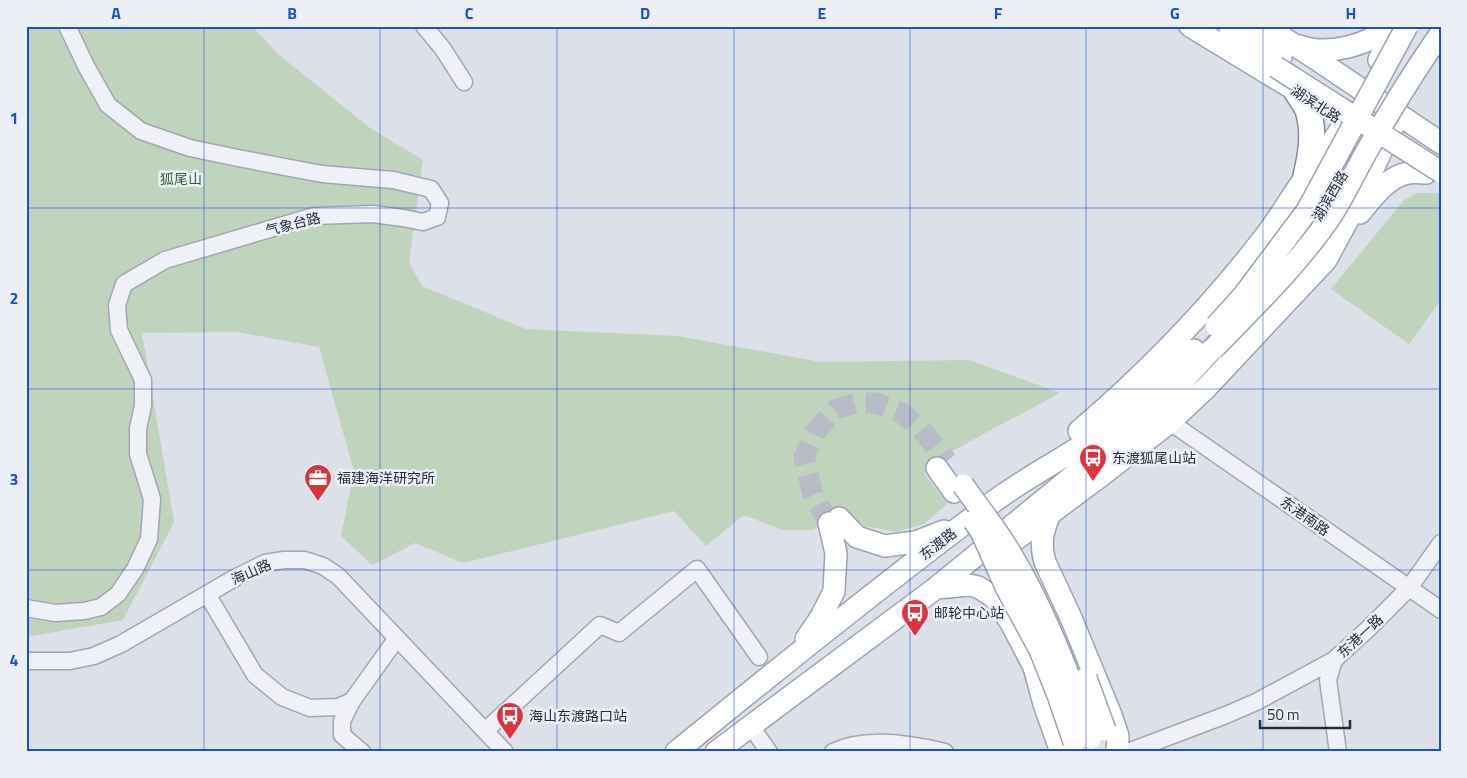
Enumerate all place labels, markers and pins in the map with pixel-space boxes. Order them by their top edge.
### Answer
bus stop icon: 东渡狐尾山站 [1078,443,1108,482]
place label: 东渡狐尾山站 [1112,447,1196,468]
office icon: 福建海洋研究所 [303,463,333,502]
place label: 福建海洋研究所 [337,467,435,488]
bus stop icon: 邮轮中心站 [900,598,930,637]
place label: 邮轮中心站 [934,602,1004,623]
bus stop icon: 海山东渡路口站 [495,701,525,740]
place label: 海山东渡路口站 [529,705,627,726]

